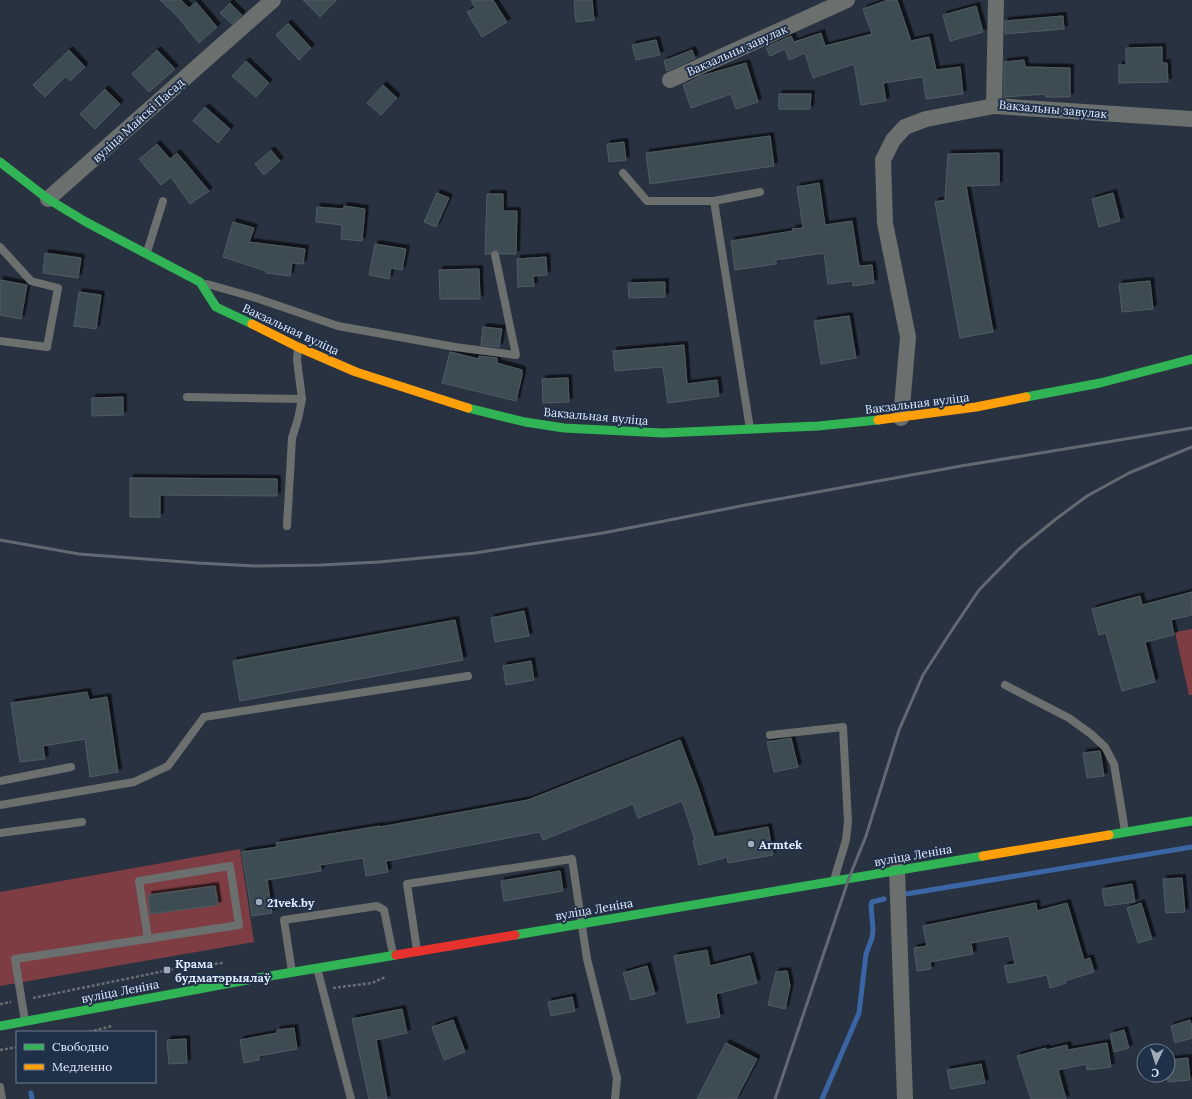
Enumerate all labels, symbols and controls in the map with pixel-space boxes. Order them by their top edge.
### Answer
street label: Вакзальны завулак [684,21,790,79]
street label: вуліца Майскі Пасад [89,75,187,165]
street label: Вакзальны завулак [998,97,1108,121]
street label: Вакзальная вуліца [240,300,342,358]
street label: Вакзальная вуліца [864,389,970,417]
street label: Вакзальная вуліца [543,404,649,428]
place label: Armtek [759,837,802,852]
marker: Armtek [746,839,756,849]
street label: вуліца Леніна [873,841,953,869]
place label: 21vek.by [267,895,315,910]
street label: вуліца Леніна [554,895,634,923]
marker: 21vek.by [254,897,264,907]
place label: Крама будматэрыялаў [175,956,271,985]
marker: Крама будматэрыялаў [162,965,172,975]
street label: вуліца Леніна [80,976,160,1006]
legend [16,1031,156,1083]
text: Свободно [52,1039,109,1054]
north arrow [1136,1043,1176,1083]
text: Медленно [52,1059,112,1074]
text: С [1151,1066,1160,1080]

